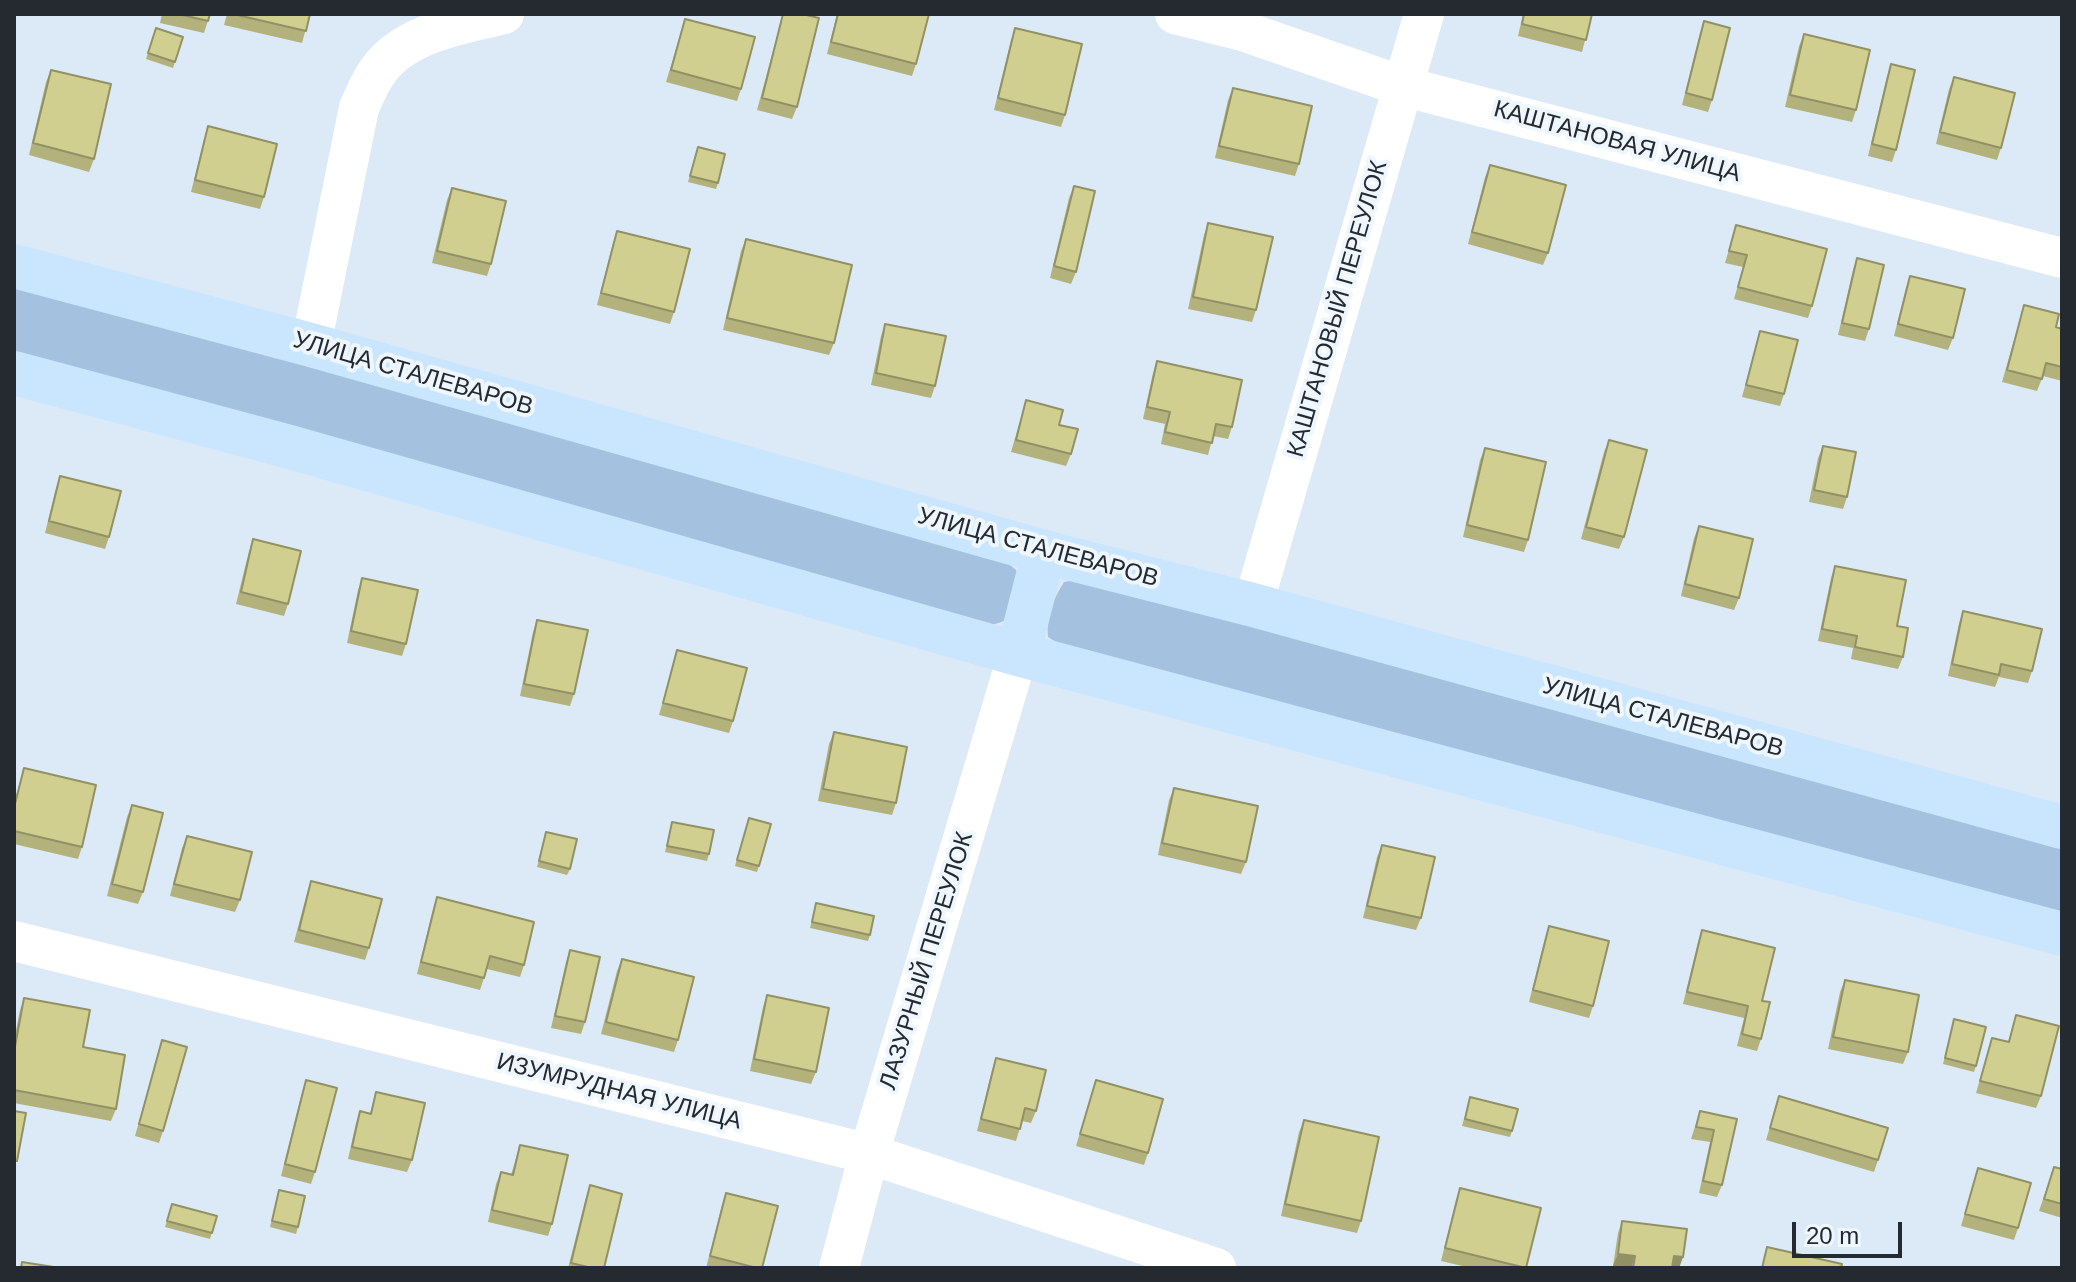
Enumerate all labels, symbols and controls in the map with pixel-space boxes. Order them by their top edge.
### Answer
street label: КАШТАНОВАЯ УЛИЦА [1490,95,1744,189]
street label: КАШТАНОВЫЙ ПЕРЕУЛОК [1282,157,1394,461]
street label: УЛИЦА СТАЛЕВАРОВ [290,326,536,422]
street label: УЛИЦА СТАЛЕВАРОВ [915,502,1161,594]
street label: УЛИЦА СТАЛЕВАРОВ [1540,672,1786,764]
street label: ЛАЗУРНЫЙ ПЕРЕУЛОК [874,829,980,1093]
street label: ИЗУМРУДНАЯ УЛИЦА [494,1048,744,1136]
scale bar [1796,1206,1906,1256]
text: 20 m [1806,1222,1859,1249]

